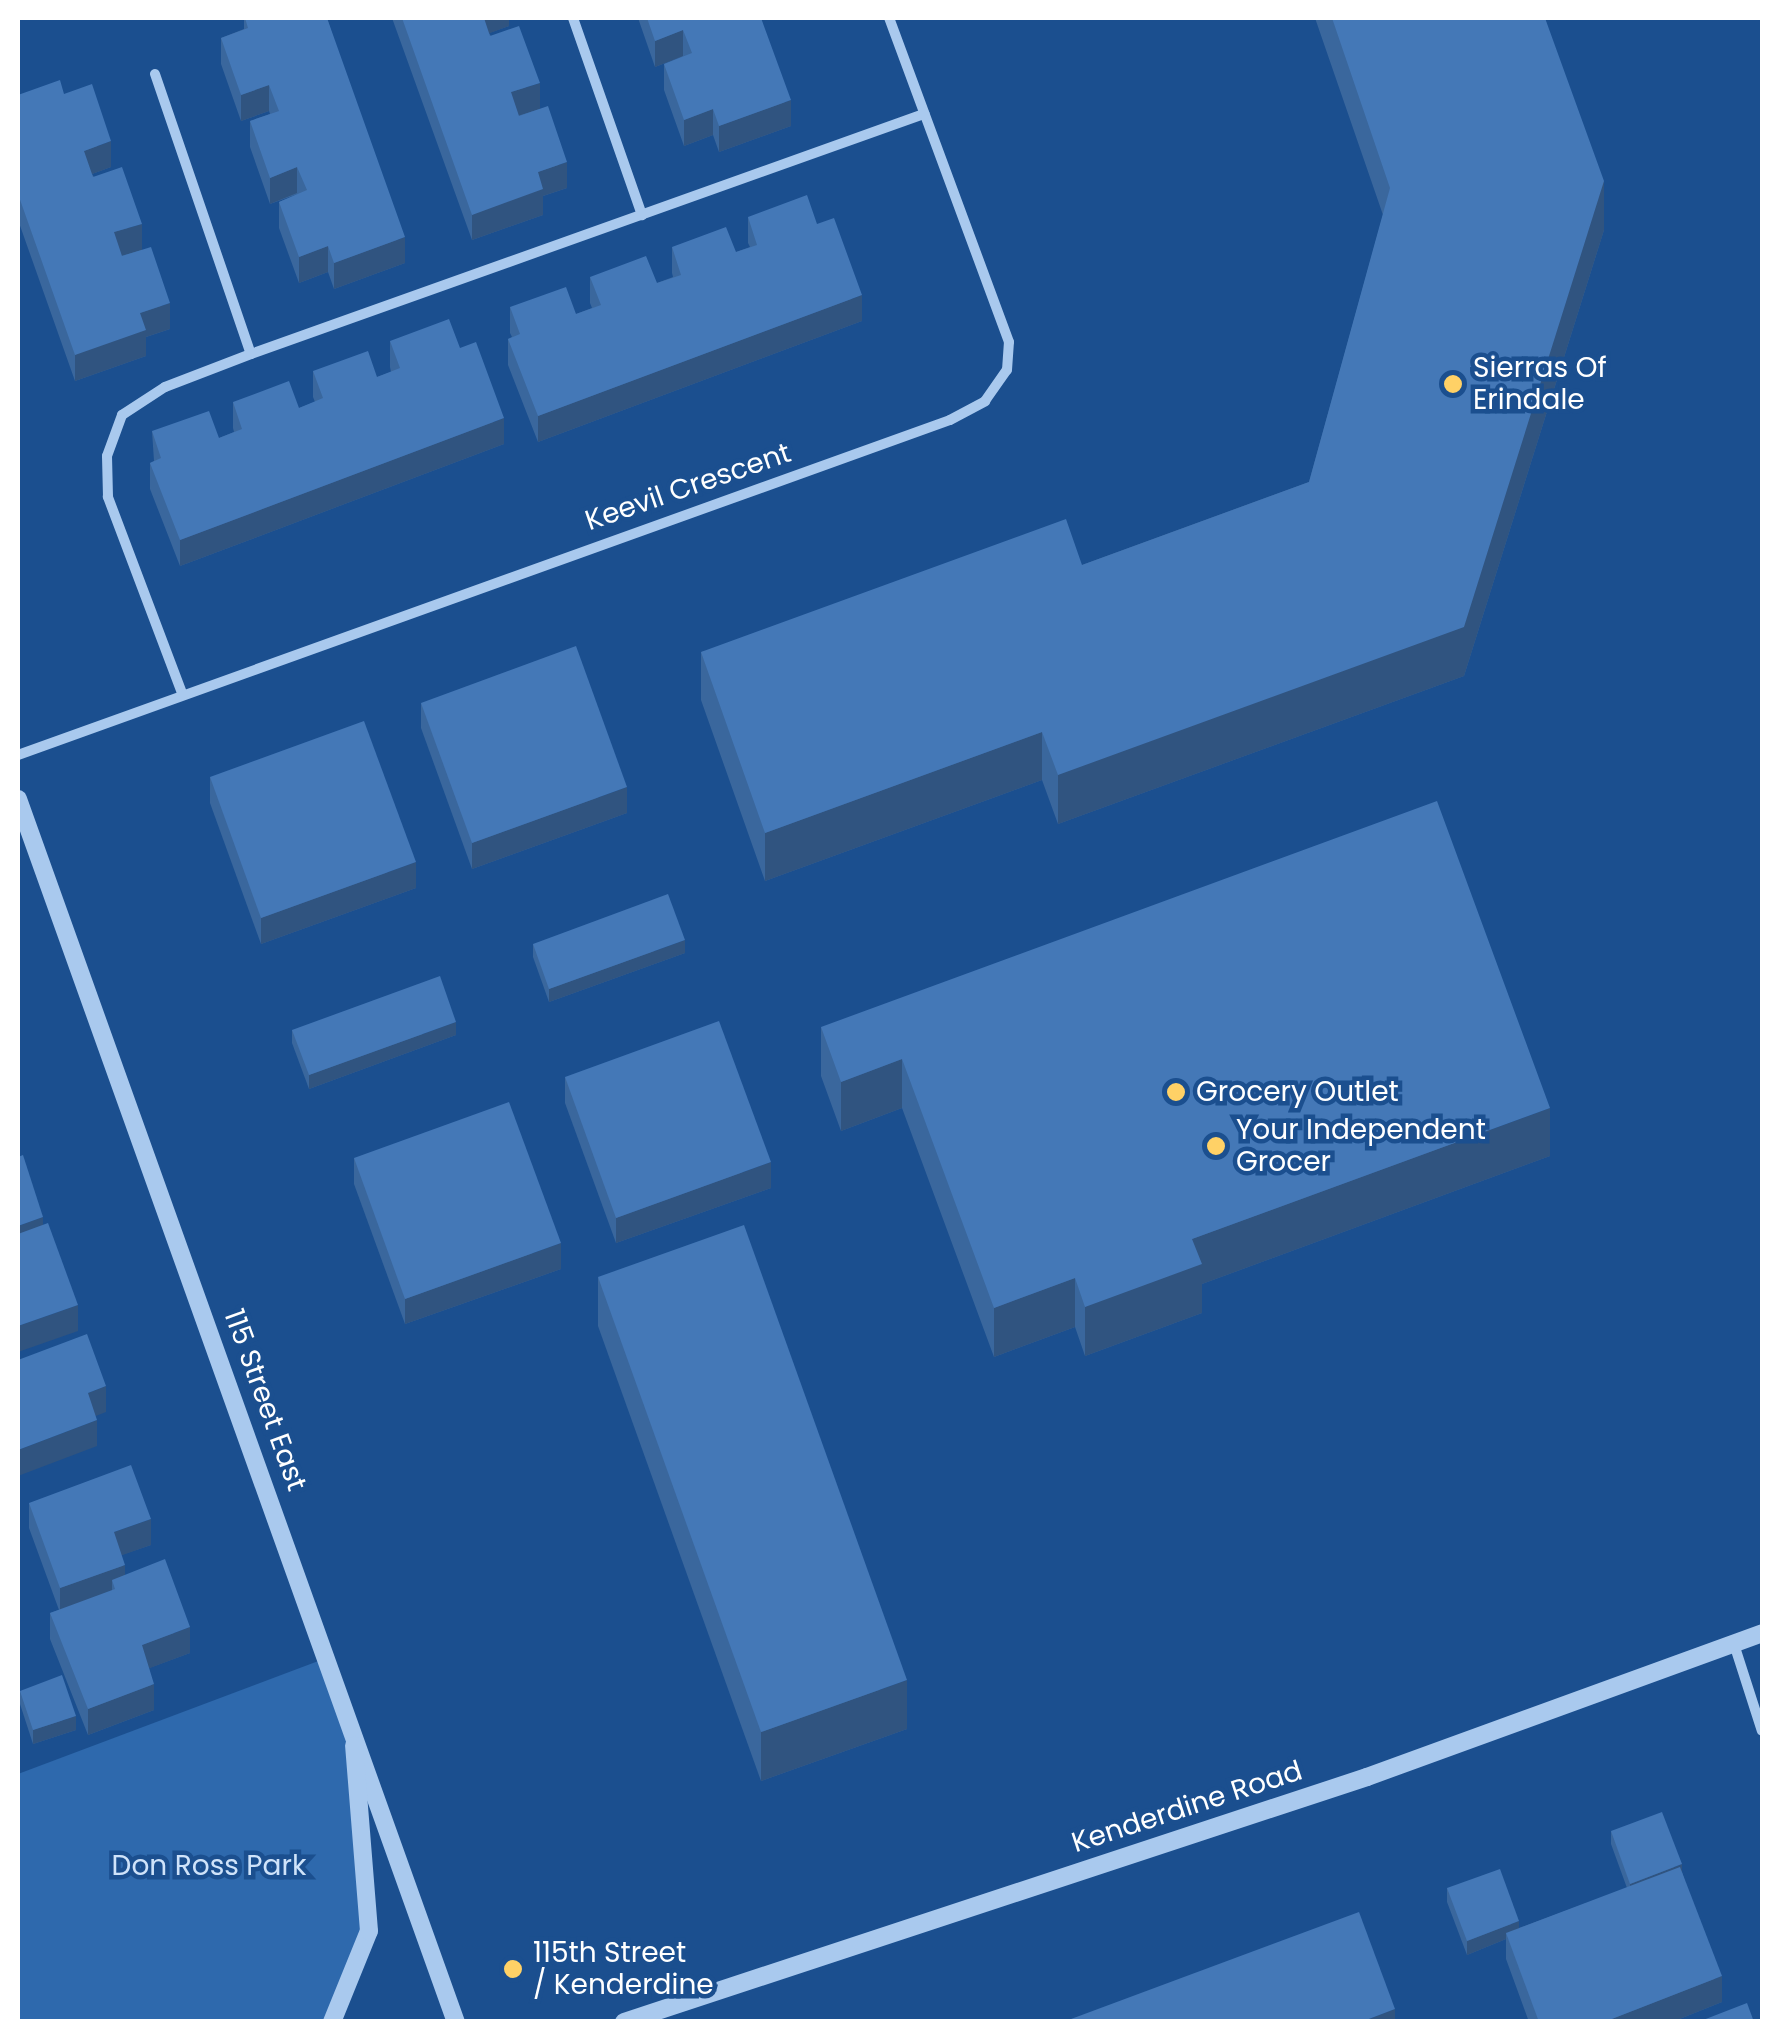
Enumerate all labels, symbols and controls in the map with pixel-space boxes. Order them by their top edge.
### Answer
place label: Sierras Of Erindale [1473,351,1607,417]
marker: Sierras Of Erindale [1442,373,1464,395]
street label: Keevil Crescent [581,436,795,538]
place label: Grocery Outlet [1196,1075,1399,1109]
marker: Grocery Outlet [1165,1081,1187,1103]
place label: Your Independent Grocer [1236,1113,1486,1179]
marker: Your Independent Grocer [1205,1135,1227,1157]
street label: 115 Street East [217,1305,313,1495]
street label: Kenderdine Road [1068,1754,1306,1860]
park label: Don Ross Park [112,1849,306,1883]
place label: 115th Street / Kenderdine [533,1936,714,2002]
marker: 115th Street / Kenderdine [502,1958,524,1980]

